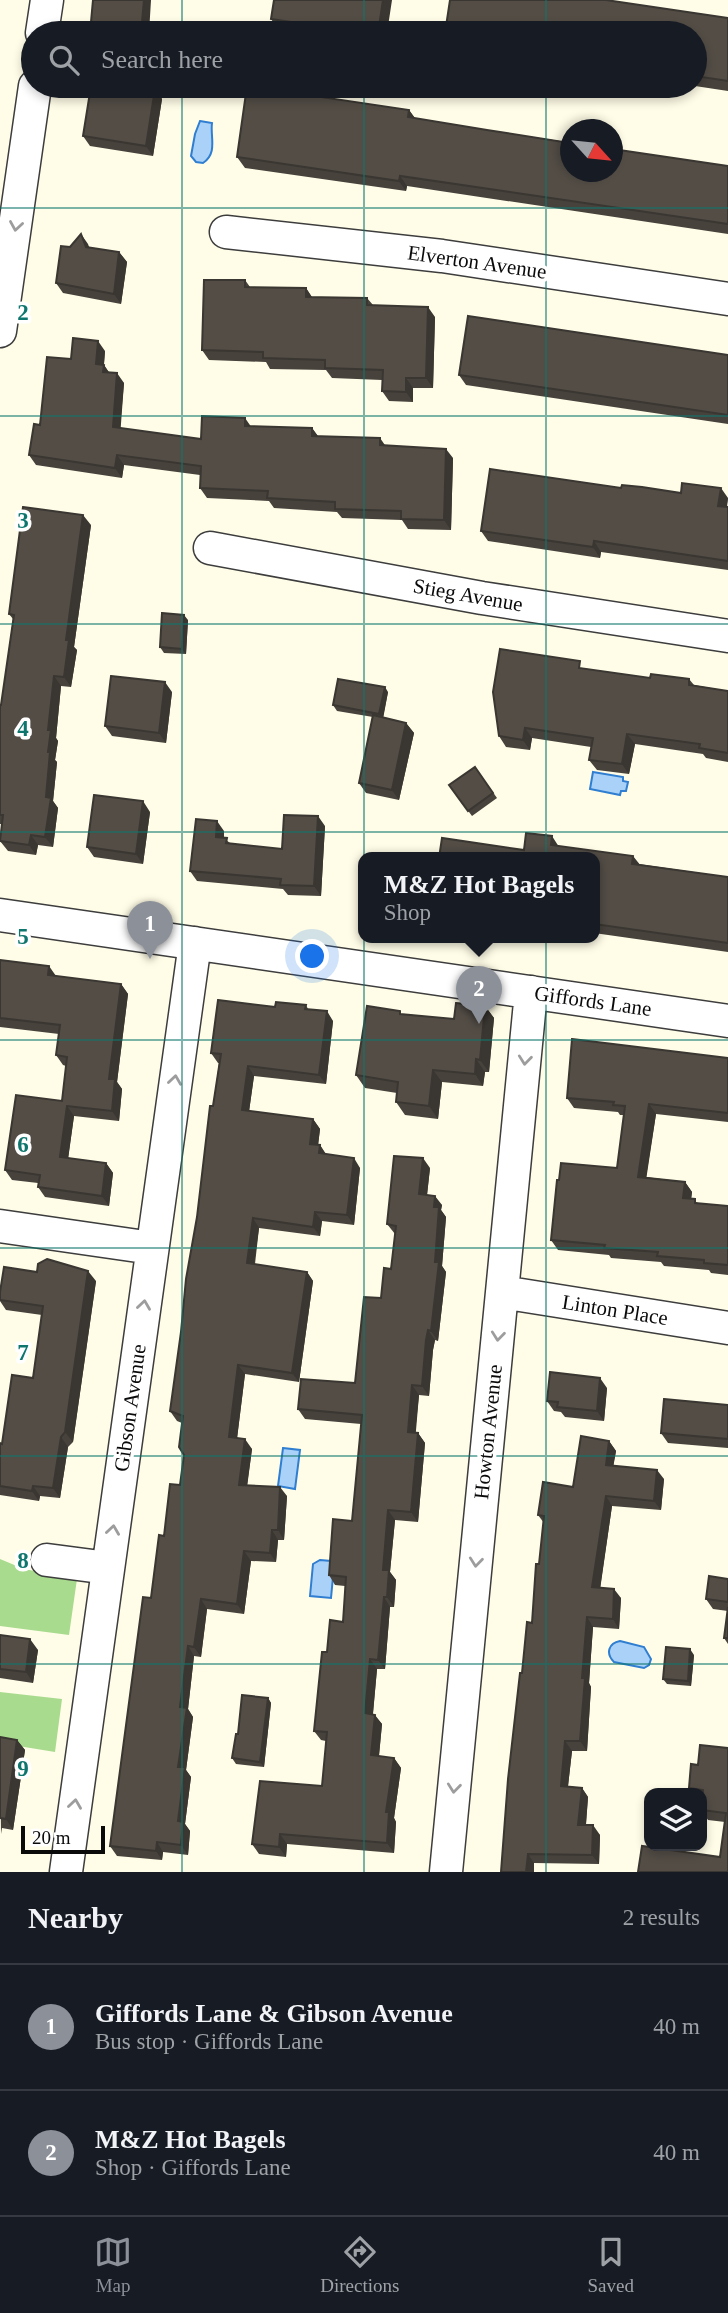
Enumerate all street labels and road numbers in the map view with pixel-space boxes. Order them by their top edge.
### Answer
street label: Elverton Avenue [406,240,548,284]
street label: Stieg Avenue [411,574,525,616]
street label: Giffords Lane [533,981,653,1021]
street label: Linton Place [560,1290,670,1330]
street label: Gibson Avenue [109,1343,151,1473]
street label: Howton Avenue [469,1363,507,1501]

